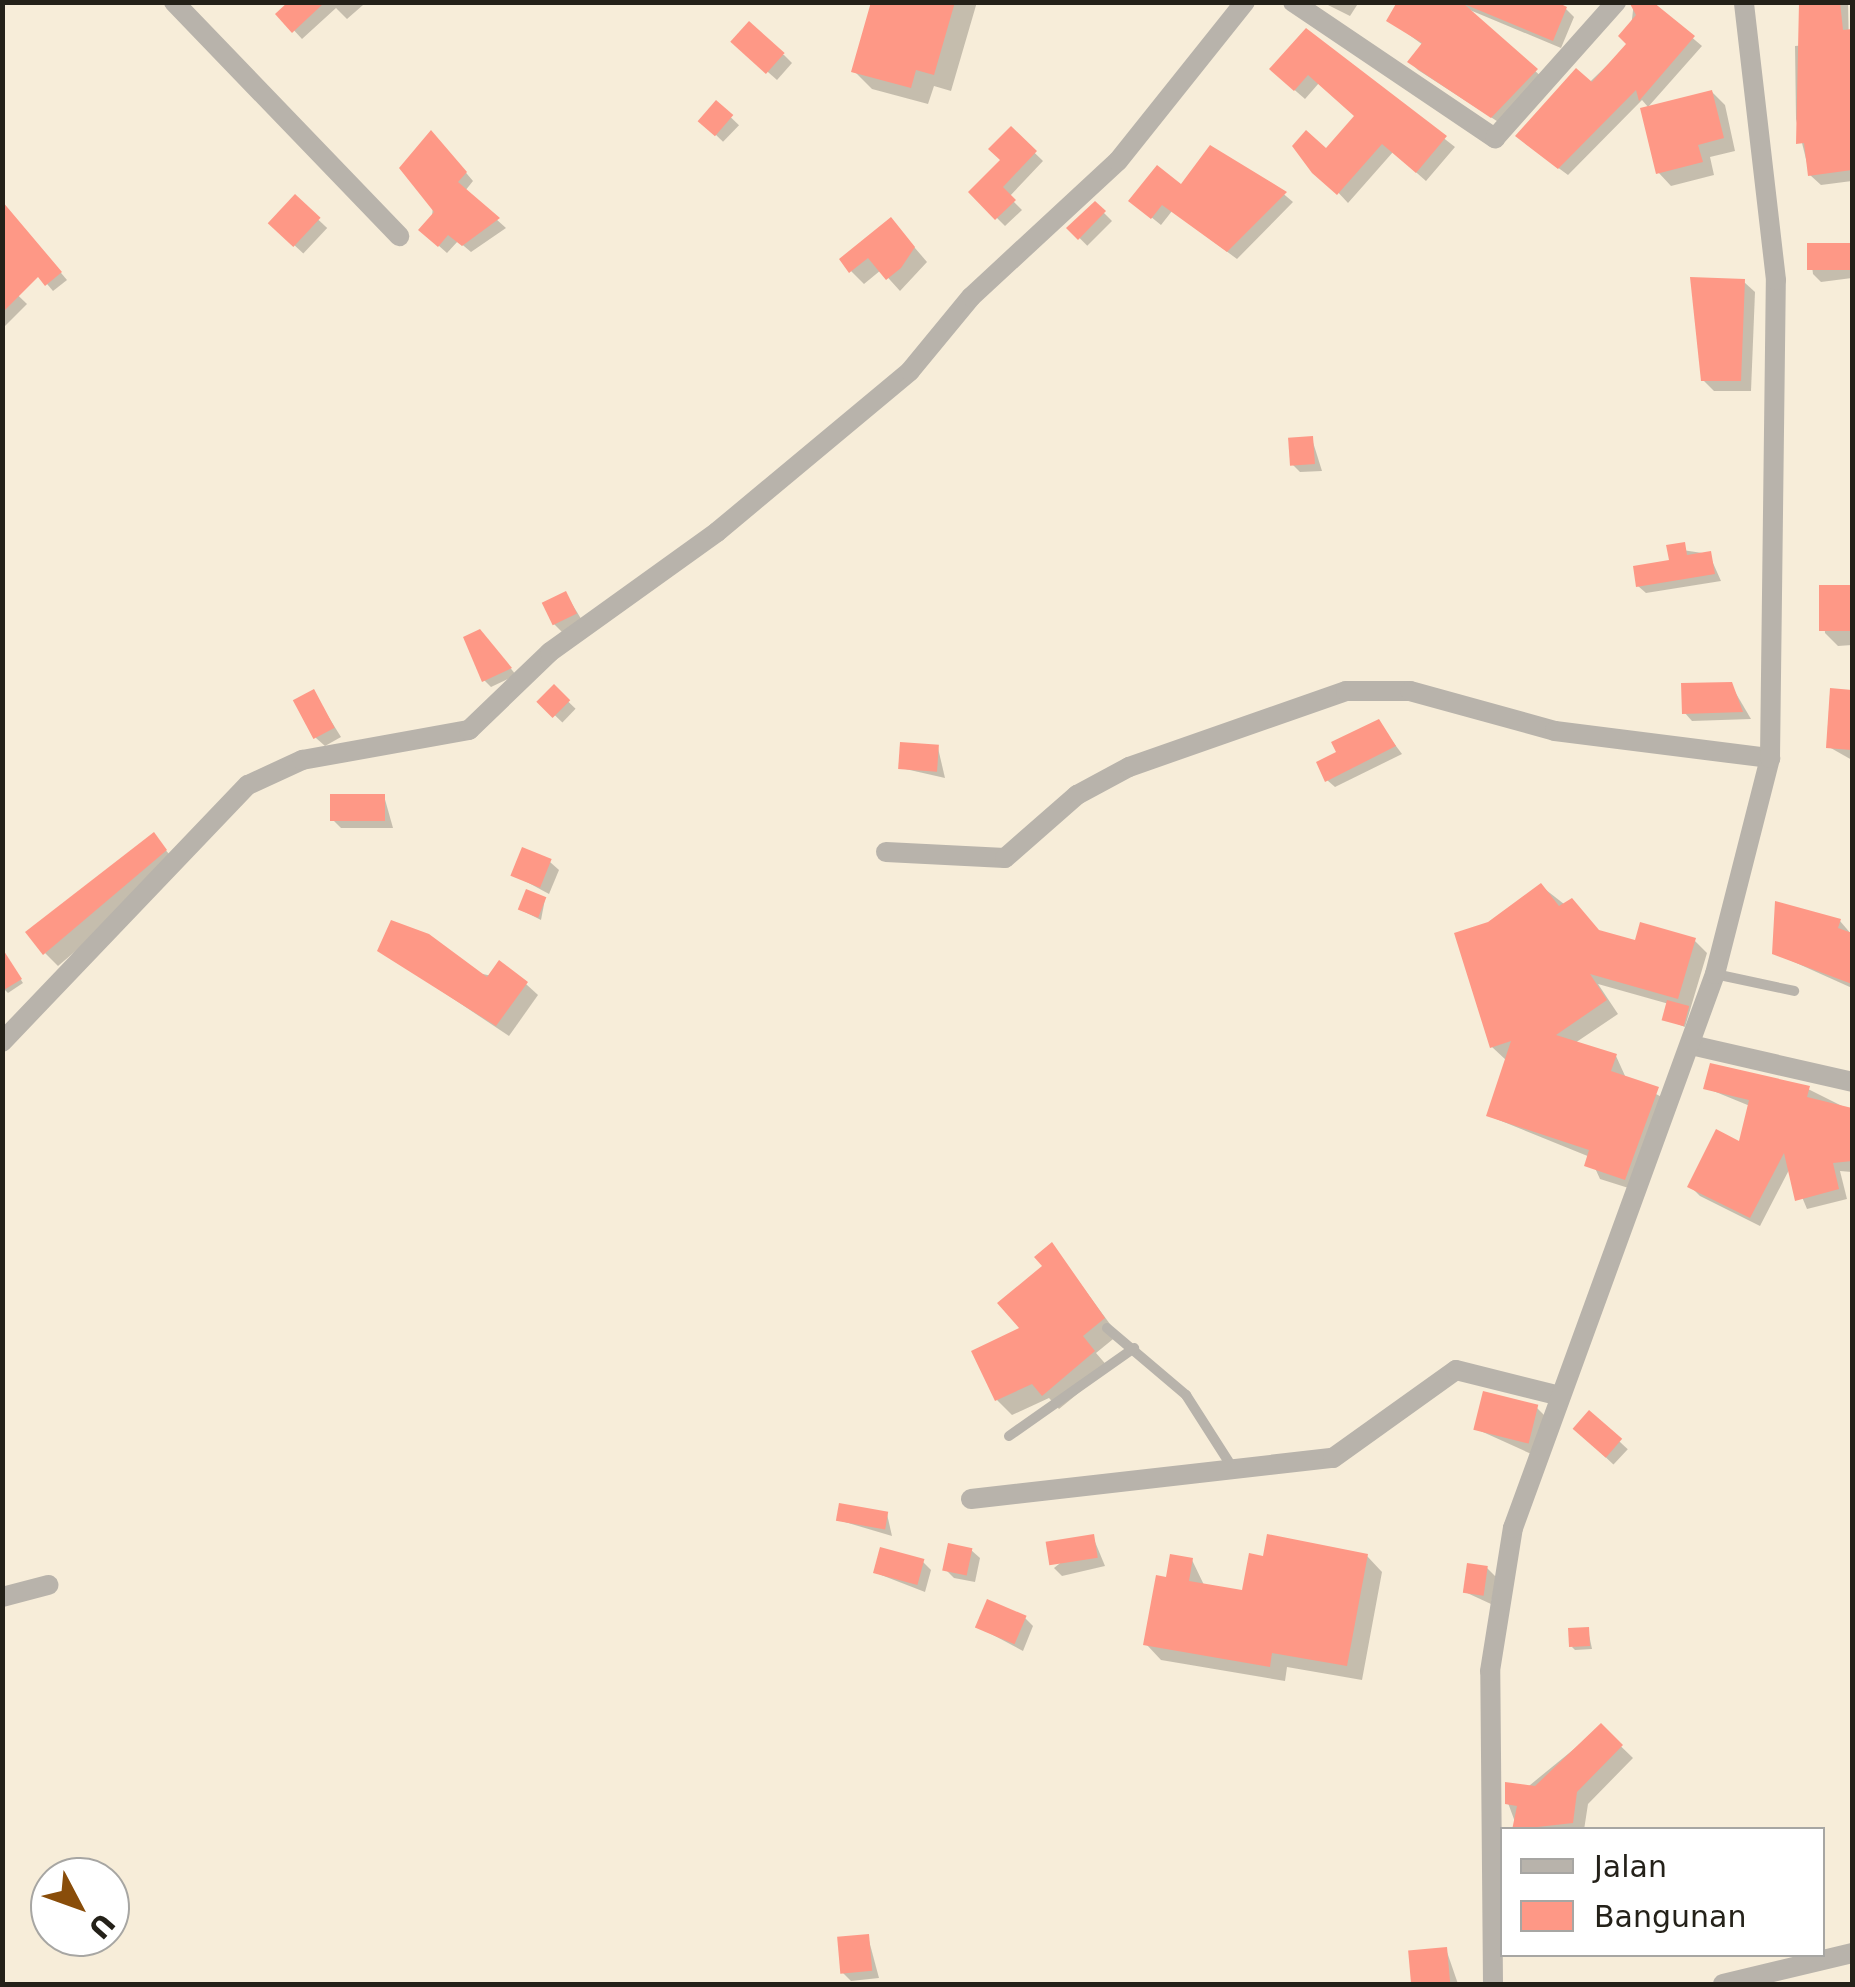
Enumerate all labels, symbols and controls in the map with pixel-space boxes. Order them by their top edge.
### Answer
legend [1500,1827,1825,1957]
text: Jalan [1594,1849,1667,1884]
north arrow [30,1857,130,1957]
text: Bangunan [1594,1899,1746,1934]
text: U [82,1906,121,1945]

